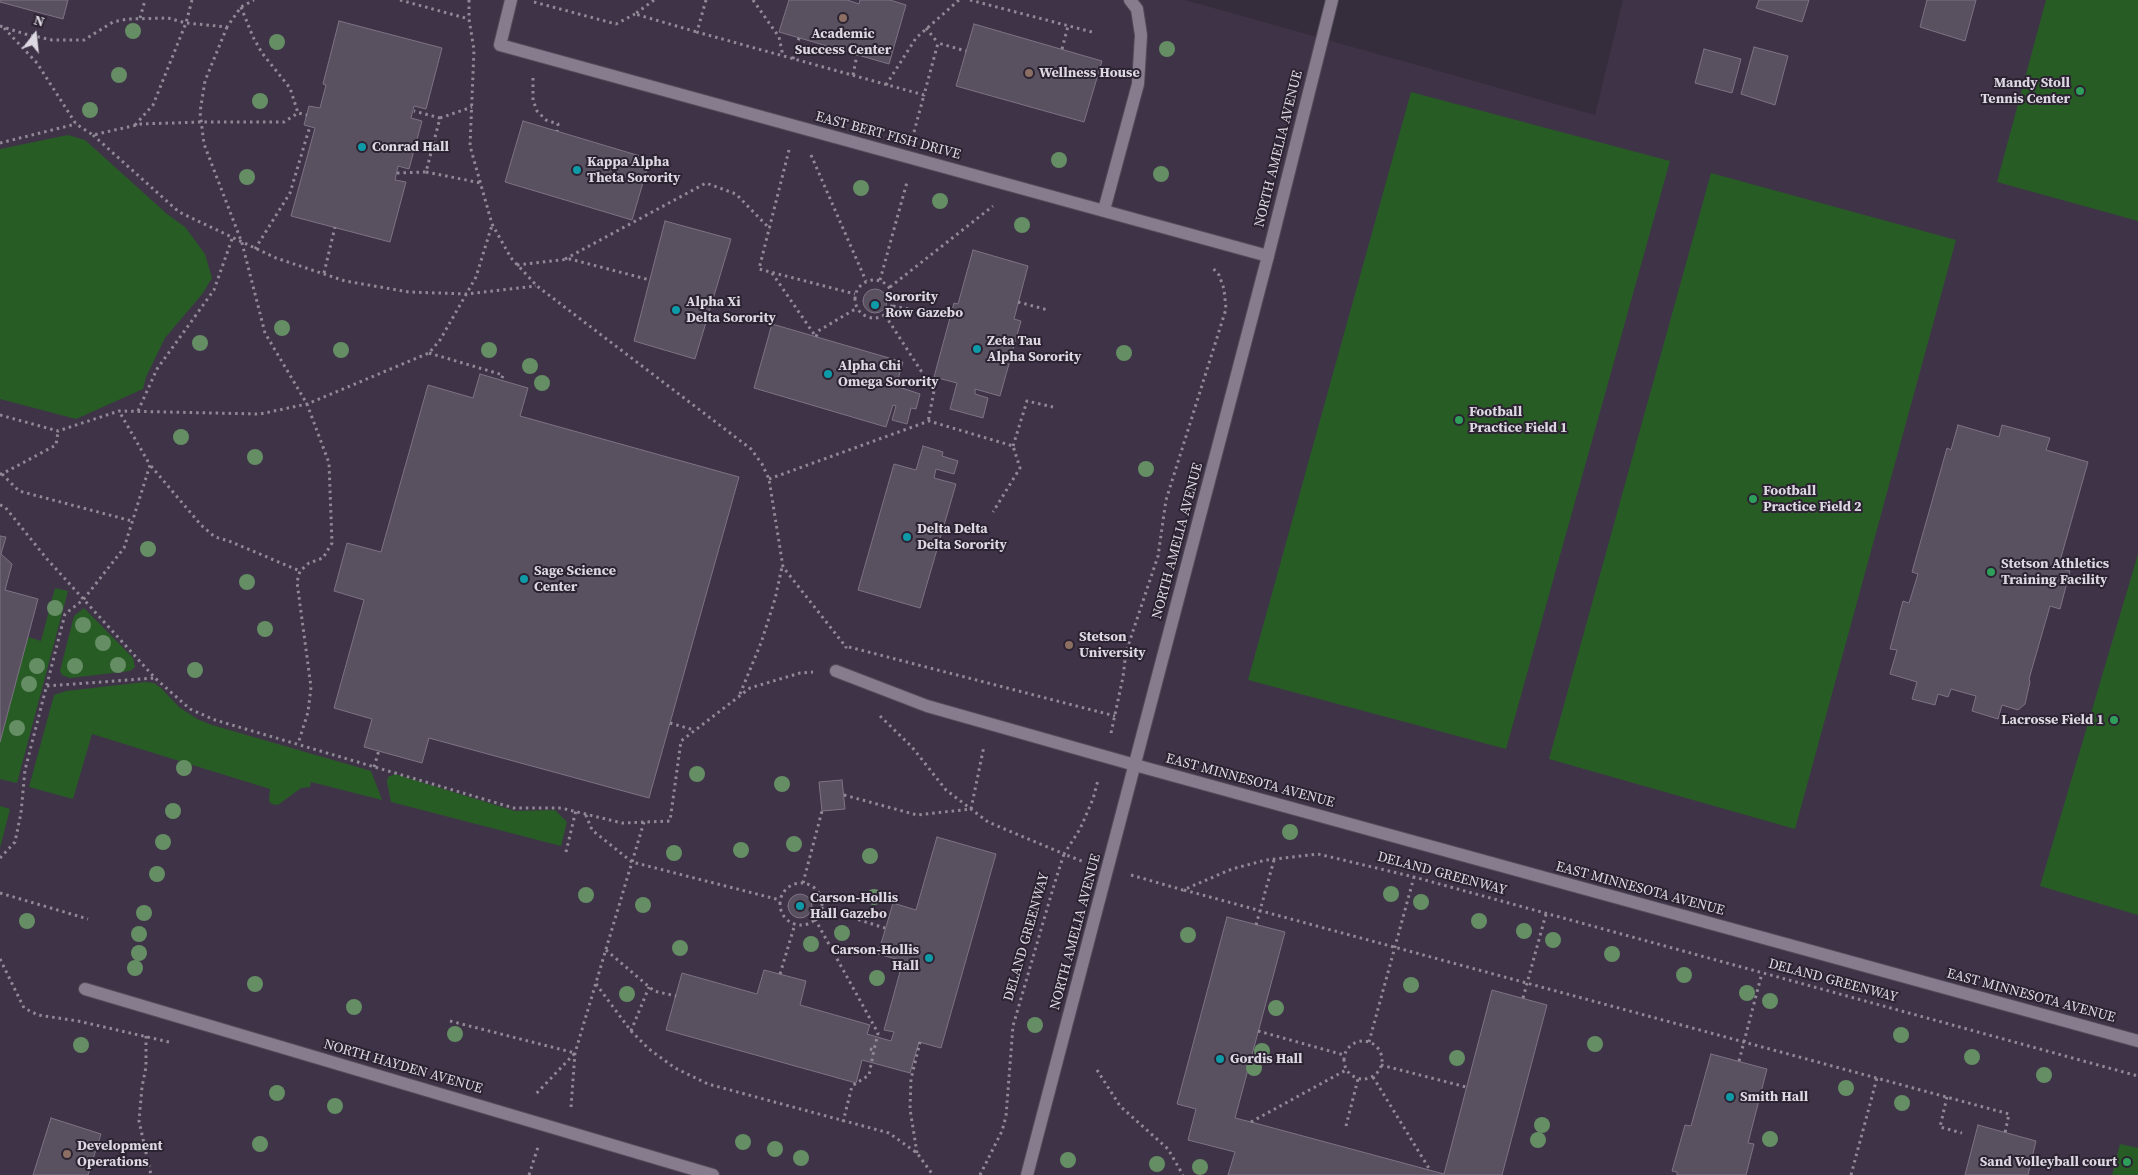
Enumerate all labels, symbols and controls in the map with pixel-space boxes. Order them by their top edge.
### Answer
north arrow [10,10,60,60]
text: N [31,10,47,32]
marker: Academic Success Center [837,12,849,24]
place label: Academic Success Center [795,26,891,58]
place label: Wellness House [1039,65,1140,81]
marker: Wellness House [1023,67,1035,79]
street label: NORTH AMELIA AVENUE [1251,69,1307,229]
place label: Mandy Stoll Tennis Center [1981,75,2070,108]
marker: Mandy Stoll Tennis Center [2074,85,2086,97]
street label: EAST BERT FISH DRIVE [813,108,963,164]
place label: Conrad Hall [372,139,449,155]
marker: Conrad Hall [356,141,368,153]
place label: Kappa Alpha Theta Sorority [587,154,680,186]
marker: Kappa Alpha Theta Sorority [571,164,583,176]
place label: Sorority Row Gazebo [885,289,963,322]
place label: Alpha Xi Delta Sorority [686,294,776,326]
marker: Sorority Row Gazebo [869,299,881,311]
marker: Alpha Xi Delta Sorority [670,304,682,316]
place label: Zeta Tau Alpha Sorority [987,333,1081,366]
marker: Zeta Tau Alpha Sorority [971,343,983,355]
place label: Alpha Chi Omega Sorority [838,358,939,391]
marker: Alpha Chi Omega Sorority [822,368,834,380]
place label: Football Practice Field 1 [1469,404,1568,437]
marker: Football Practice Field 1 [1453,414,1465,426]
street label: NORTH AMELIA AVENUE [1149,461,1207,621]
place label: Football Practice Field 2 [1763,483,1862,516]
marker: Football Practice Field 2 [1747,493,1759,505]
place label: Delta Delta Delta Sorority [917,521,1007,554]
marker: Delta Delta Delta Sorority [901,531,913,543]
place label: Stetson Athletics Training Facility [2001,556,2109,588]
place label: Sage Science Center [534,563,616,596]
marker: Stetson Athletics Training Facility [1985,566,1997,578]
marker: Sage Science Center [518,573,530,585]
place label: Stetson University [1079,629,1146,662]
marker: Stetson University [1063,639,1075,651]
place label: Lacrosse Field 1 [2001,712,2104,728]
marker: Lacrosse Field 1 [2108,714,2120,726]
street label: EAST MINNESOTA AVENUE [1164,750,1336,812]
street label: DELAND GREENWAY [1375,849,1509,899]
street label: NORTH AMELIA AVENUE [1047,852,1105,1012]
street label: EAST MINNESOTA AVENUE [1554,858,1726,920]
street label: DELAND GREENWAY [1001,871,1053,1003]
place label: Carson-Hollis Hall Gazebo [810,890,898,922]
marker: Carson-Hollis Hall Gazebo [794,900,806,912]
place label: Carson-Hollis Hall [831,942,919,974]
marker: Carson-Hollis Hall [923,952,935,964]
street label: DELAND GREENWAY [1766,956,1900,1006]
street label: EAST MINNESOTA AVENUE [1945,965,2117,1027]
street label: NORTH HAYDEN AVENUE [322,1036,484,1098]
place label: Gordis Hall [1230,1051,1303,1067]
marker: Gordis Hall [1214,1053,1226,1065]
place label: Smith Hall [1740,1089,1808,1105]
marker: Smith Hall [1724,1091,1736,1103]
place label: Development Operations [77,1138,163,1170]
marker: Development Operations [61,1148,73,1160]
place label: Sand Volleyball court [1980,1154,2117,1170]
marker: Sand Volleyball court [2121,1156,2133,1168]

